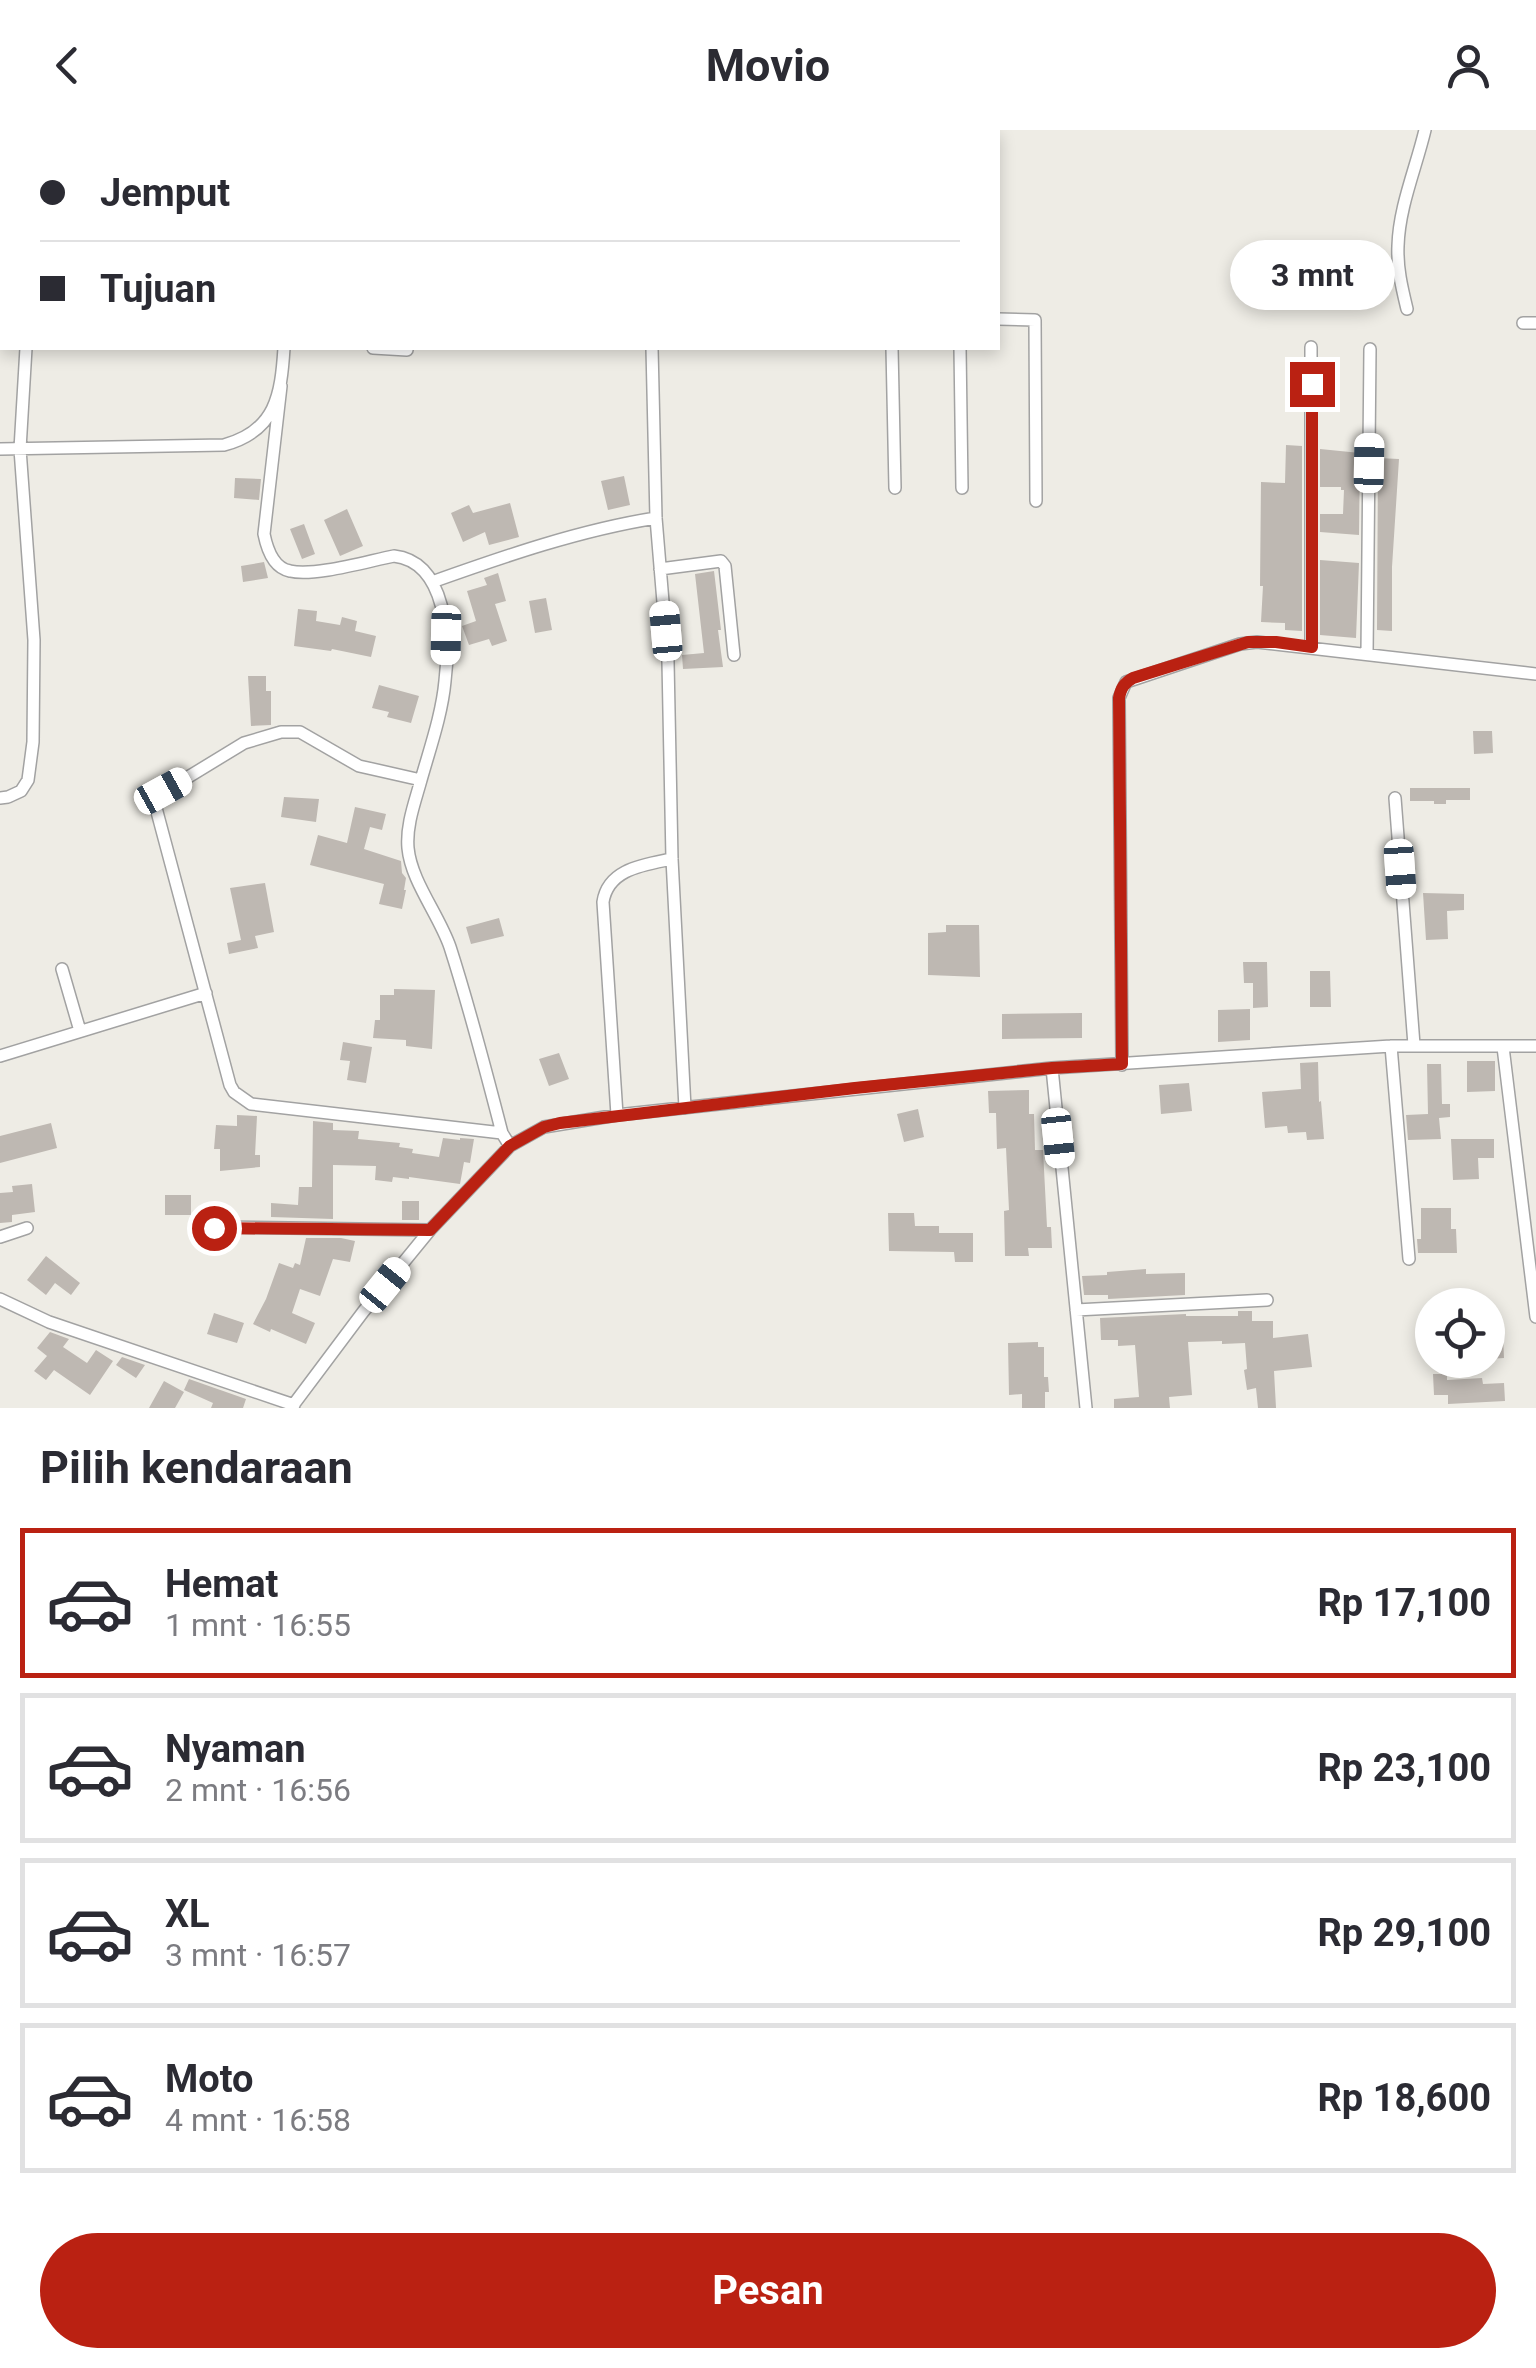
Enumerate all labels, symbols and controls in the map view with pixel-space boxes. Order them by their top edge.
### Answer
icon: back [40,38,95,93]
icon: person [1441,38,1496,93]
text: Movio [706,39,830,92]
text: Jemput [100,171,230,215]
callout: 3 mnt [1230,239,1394,309]
text: 3 mnt [1271,256,1354,294]
text: Tujuan [100,267,216,311]
route end [1290,362,1335,407]
car [1353,433,1385,493]
car [648,600,684,662]
car [430,605,462,665]
car [129,763,197,819]
car [1383,838,1417,900]
car [1040,1107,1076,1169]
route start [192,1206,237,1251]
car [354,1252,416,1318]
map controls [1415,1288,1505,1378]
button: locate [1415,1288,1505,1378]
text: Pilih kendaraan [40,1441,353,1494]
icon: car [45,1558,135,1648]
text: Hemat [165,1562,278,1606]
text: Rp 17,100 [1317,1581,1491,1625]
text: 1 mnt · 16:55 [165,1606,351,1644]
icon: car [45,1723,135,1813]
text: Nyaman [165,1727,306,1771]
text: Rp 23,100 [1317,1746,1491,1790]
text: 2 mnt · 16:56 [165,1771,351,1809]
icon: car [45,1888,135,1978]
text: XL [165,1892,210,1936]
text: Rp 29,100 [1317,1911,1491,1955]
text: 3 mnt · 16:57 [165,1936,351,1974]
icon: car [45,2053,135,2143]
text: Moto [165,2057,254,2101]
text: Rp 18,600 [1317,2076,1491,2120]
text: 4 mnt · 16:58 [165,2101,351,2139]
button: Pesan [40,2233,1496,2348]

